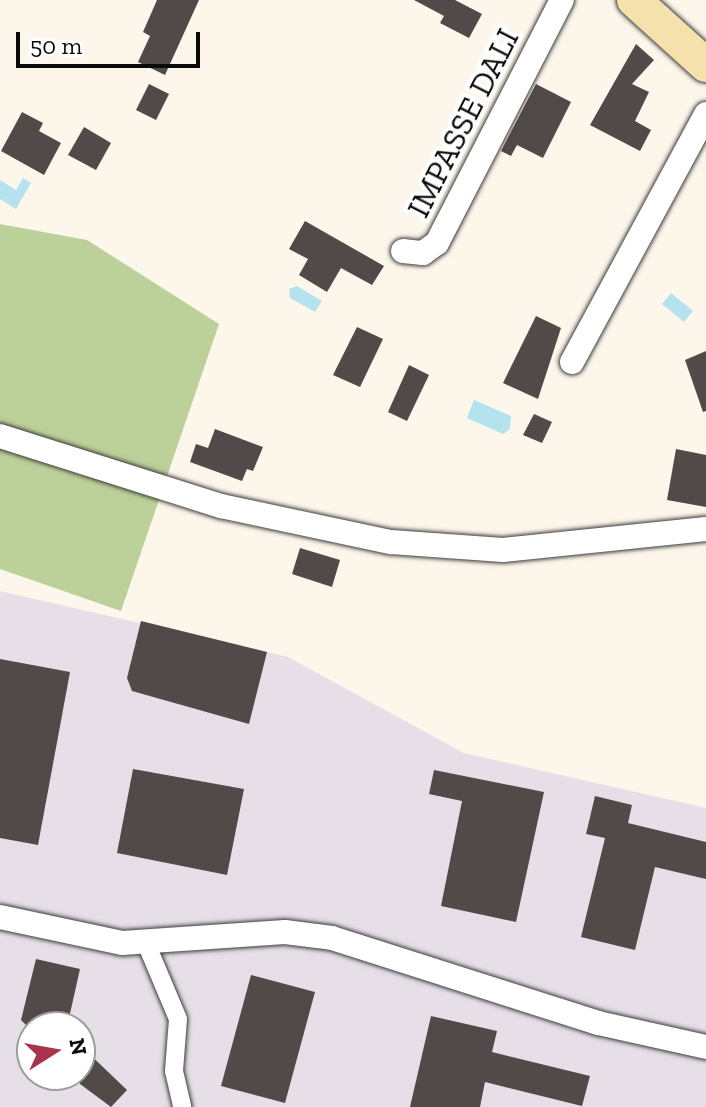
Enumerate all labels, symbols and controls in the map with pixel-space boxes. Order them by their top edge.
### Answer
scale bar [20,16,204,66]
street label: IMPASSE DALI [399,22,527,224]
text: 50 m [30,31,82,60]
north arrow [16,1011,96,1091]
text: N [63,1036,93,1057]

